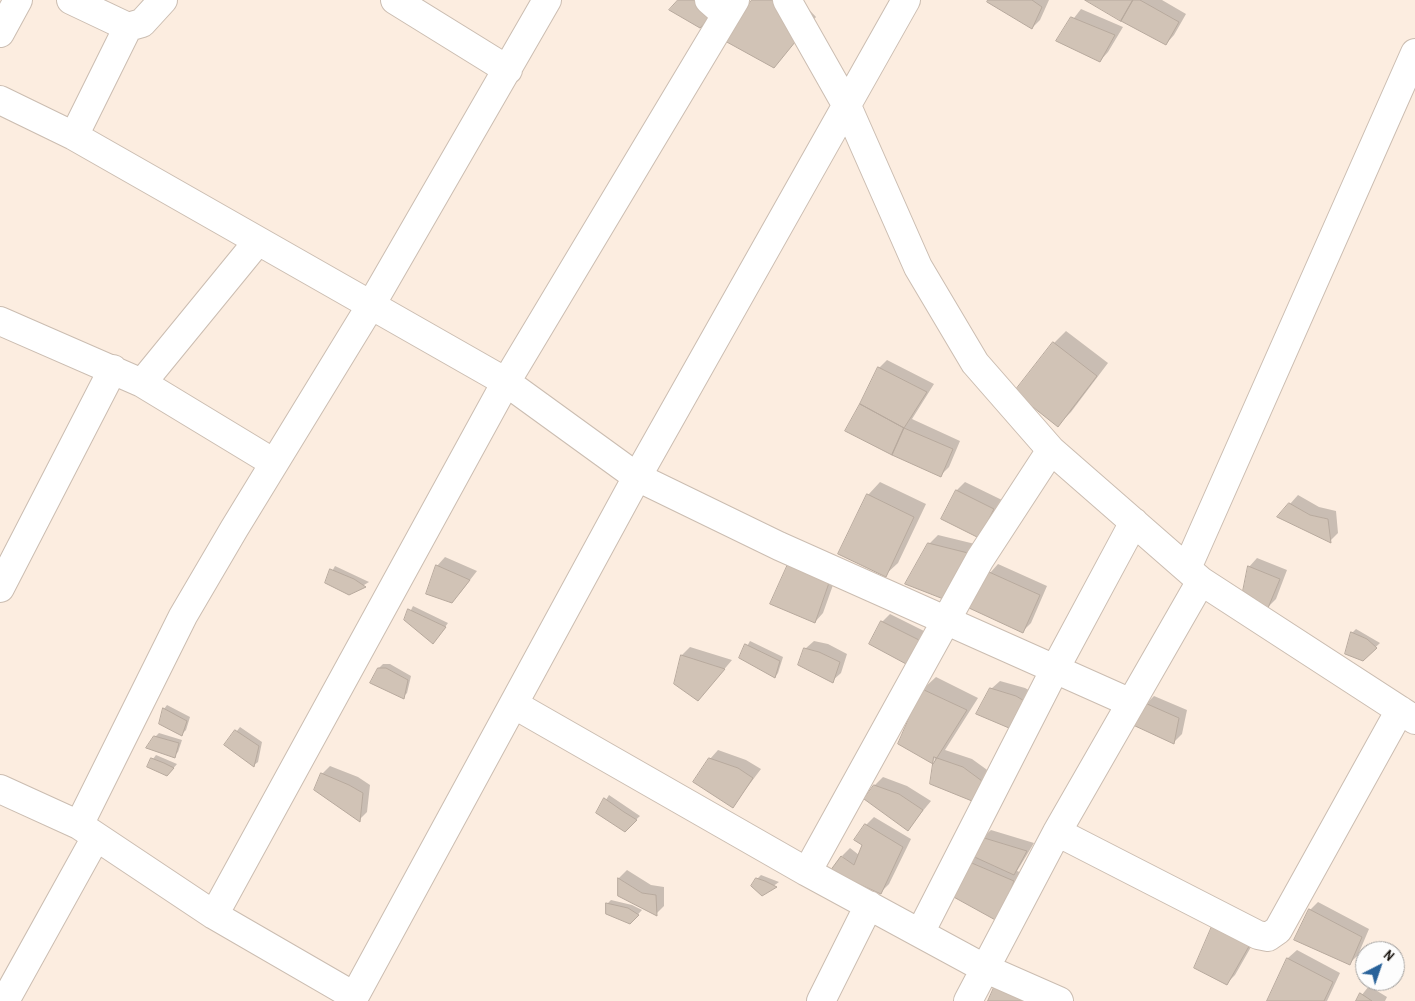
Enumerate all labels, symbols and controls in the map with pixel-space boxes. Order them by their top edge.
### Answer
north arrow [1355,941,1405,991]
text: N [1380,946,1398,965]

